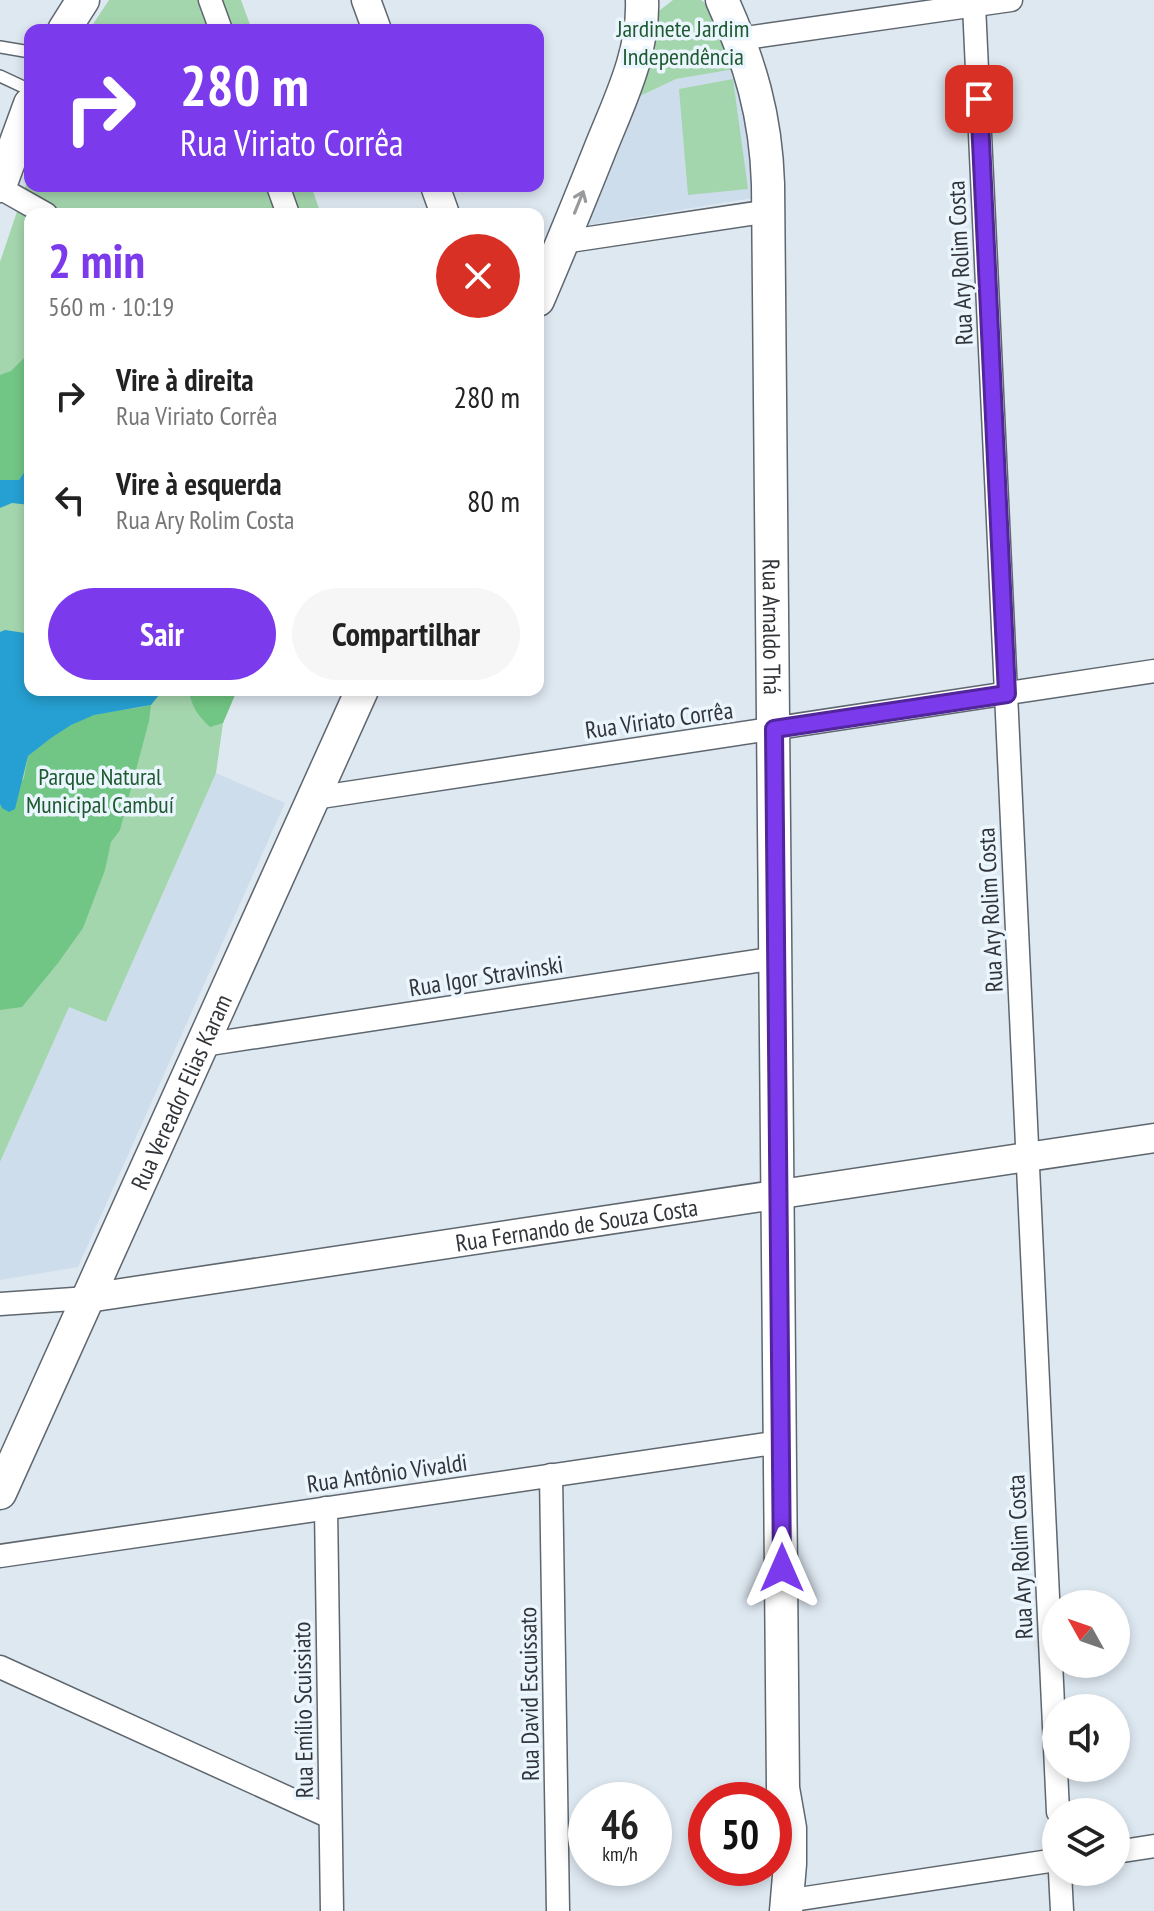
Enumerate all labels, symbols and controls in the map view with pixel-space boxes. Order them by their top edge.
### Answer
park label: Jardinete Jardim Independência [616,13,749,72]
text: 280 m [180,49,309,121]
icon: right [48,56,152,160]
pin [945,65,1013,133]
icon: arrive [957,77,1001,121]
text: Rua Viriato Corrêa [180,119,403,166]
street label: Rua Ary Rolim Costa [940,180,980,346]
one-way arrow [573,190,587,215]
text: 2 min [48,229,145,291]
button: close [436,234,520,318]
text: 560 m · 10:19 [48,290,174,323]
text: Vire à direita [116,360,254,399]
icon: right [48,374,92,418]
text: 280 m [454,377,520,416]
text: Rua Viriato Corrêa [116,399,277,432]
text: Vire à esquerda [116,464,282,503]
icon: left [48,478,92,522]
text: 80 m [467,481,520,520]
text: Rua Ary Rolim Costa [116,503,295,536]
street label: Rua Arnaldo Thá [756,559,788,695]
button: Sair [48,588,276,680]
button: Compartilhar [292,588,520,680]
street label: Rua Viriato Corrêa [583,694,735,746]
park label: Parque Natural Municipal Cambuí [26,761,174,820]
street label: Rua Ary Rolim Costa [970,827,1010,993]
street label: Rua Igor Stravinski [407,949,565,1003]
street label: Rua Vereador Elias Karam [123,989,238,1195]
street label: Rua Fernando de Souza Costa [453,1191,700,1258]
street label: Rua Antônio Vivaldi [305,1446,469,1500]
street label: Rua Ary Rolim Costa [1000,1474,1040,1640]
position arrow [740,1526,824,1610]
north arrow [1042,1590,1130,1678]
map controls [1042,1590,1130,1886]
street label: Rua David Escuissato [512,1607,546,1781]
street label: Rua Emílio Scuissiato [286,1622,320,1798]
button: sound [1042,1694,1130,1782]
speed limit sign: 50 [688,1782,792,1886]
text: 46 [601,1798,639,1850]
button: layers [1042,1798,1130,1886]
text: km/h [602,1841,638,1867]

